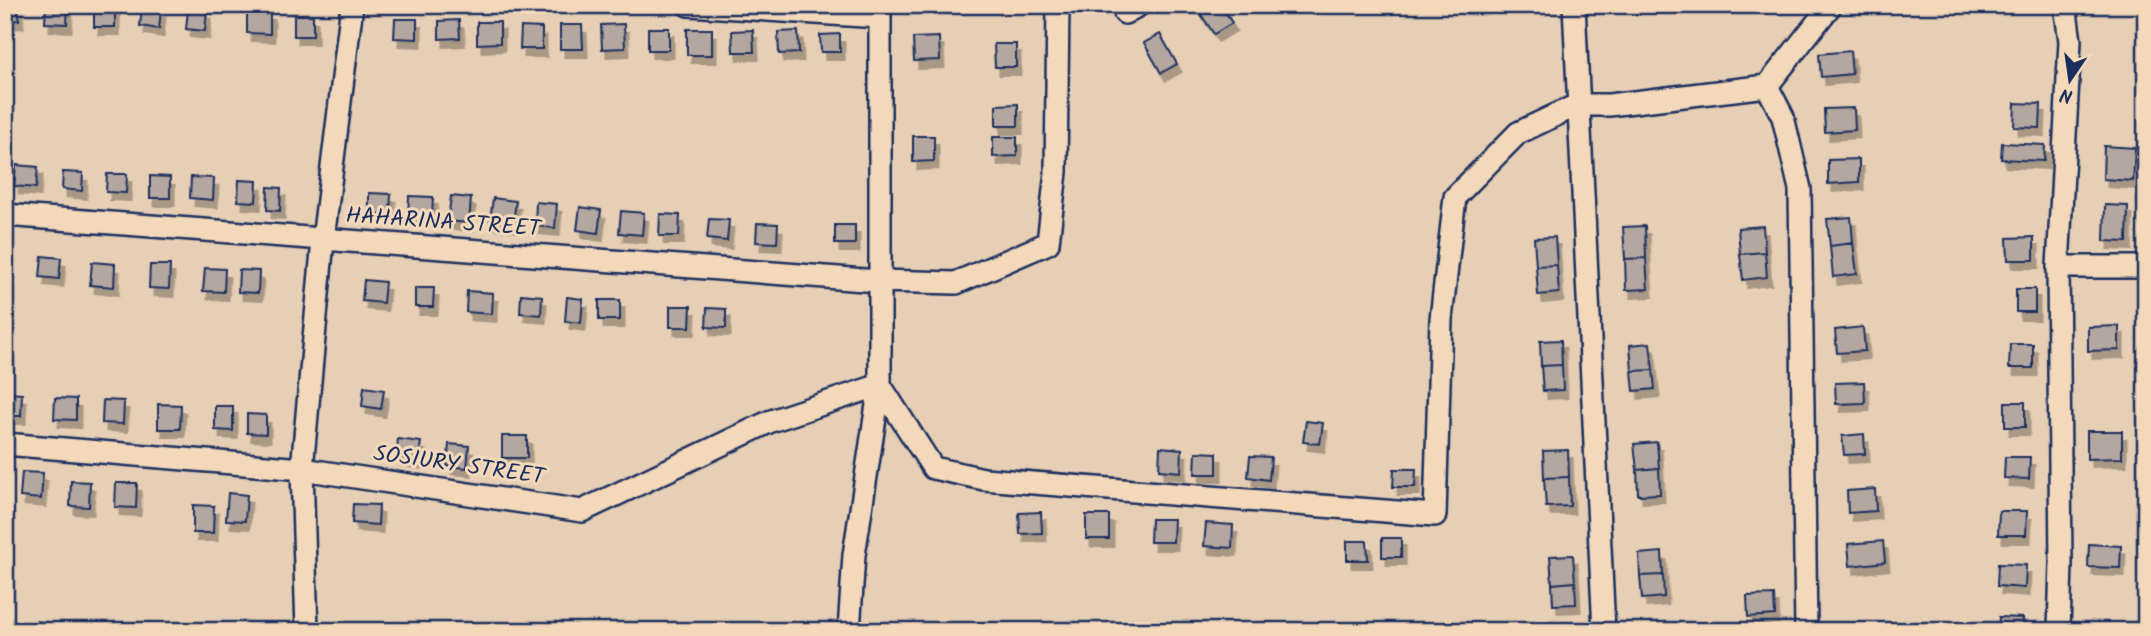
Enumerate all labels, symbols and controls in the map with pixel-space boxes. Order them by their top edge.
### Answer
north arrow [2036,46,2106,116]
text: N [2057,79,2076,111]
street label: HAHARINA STREET [344,198,543,248]
street label: SOSIURY STREET [371,436,549,496]

